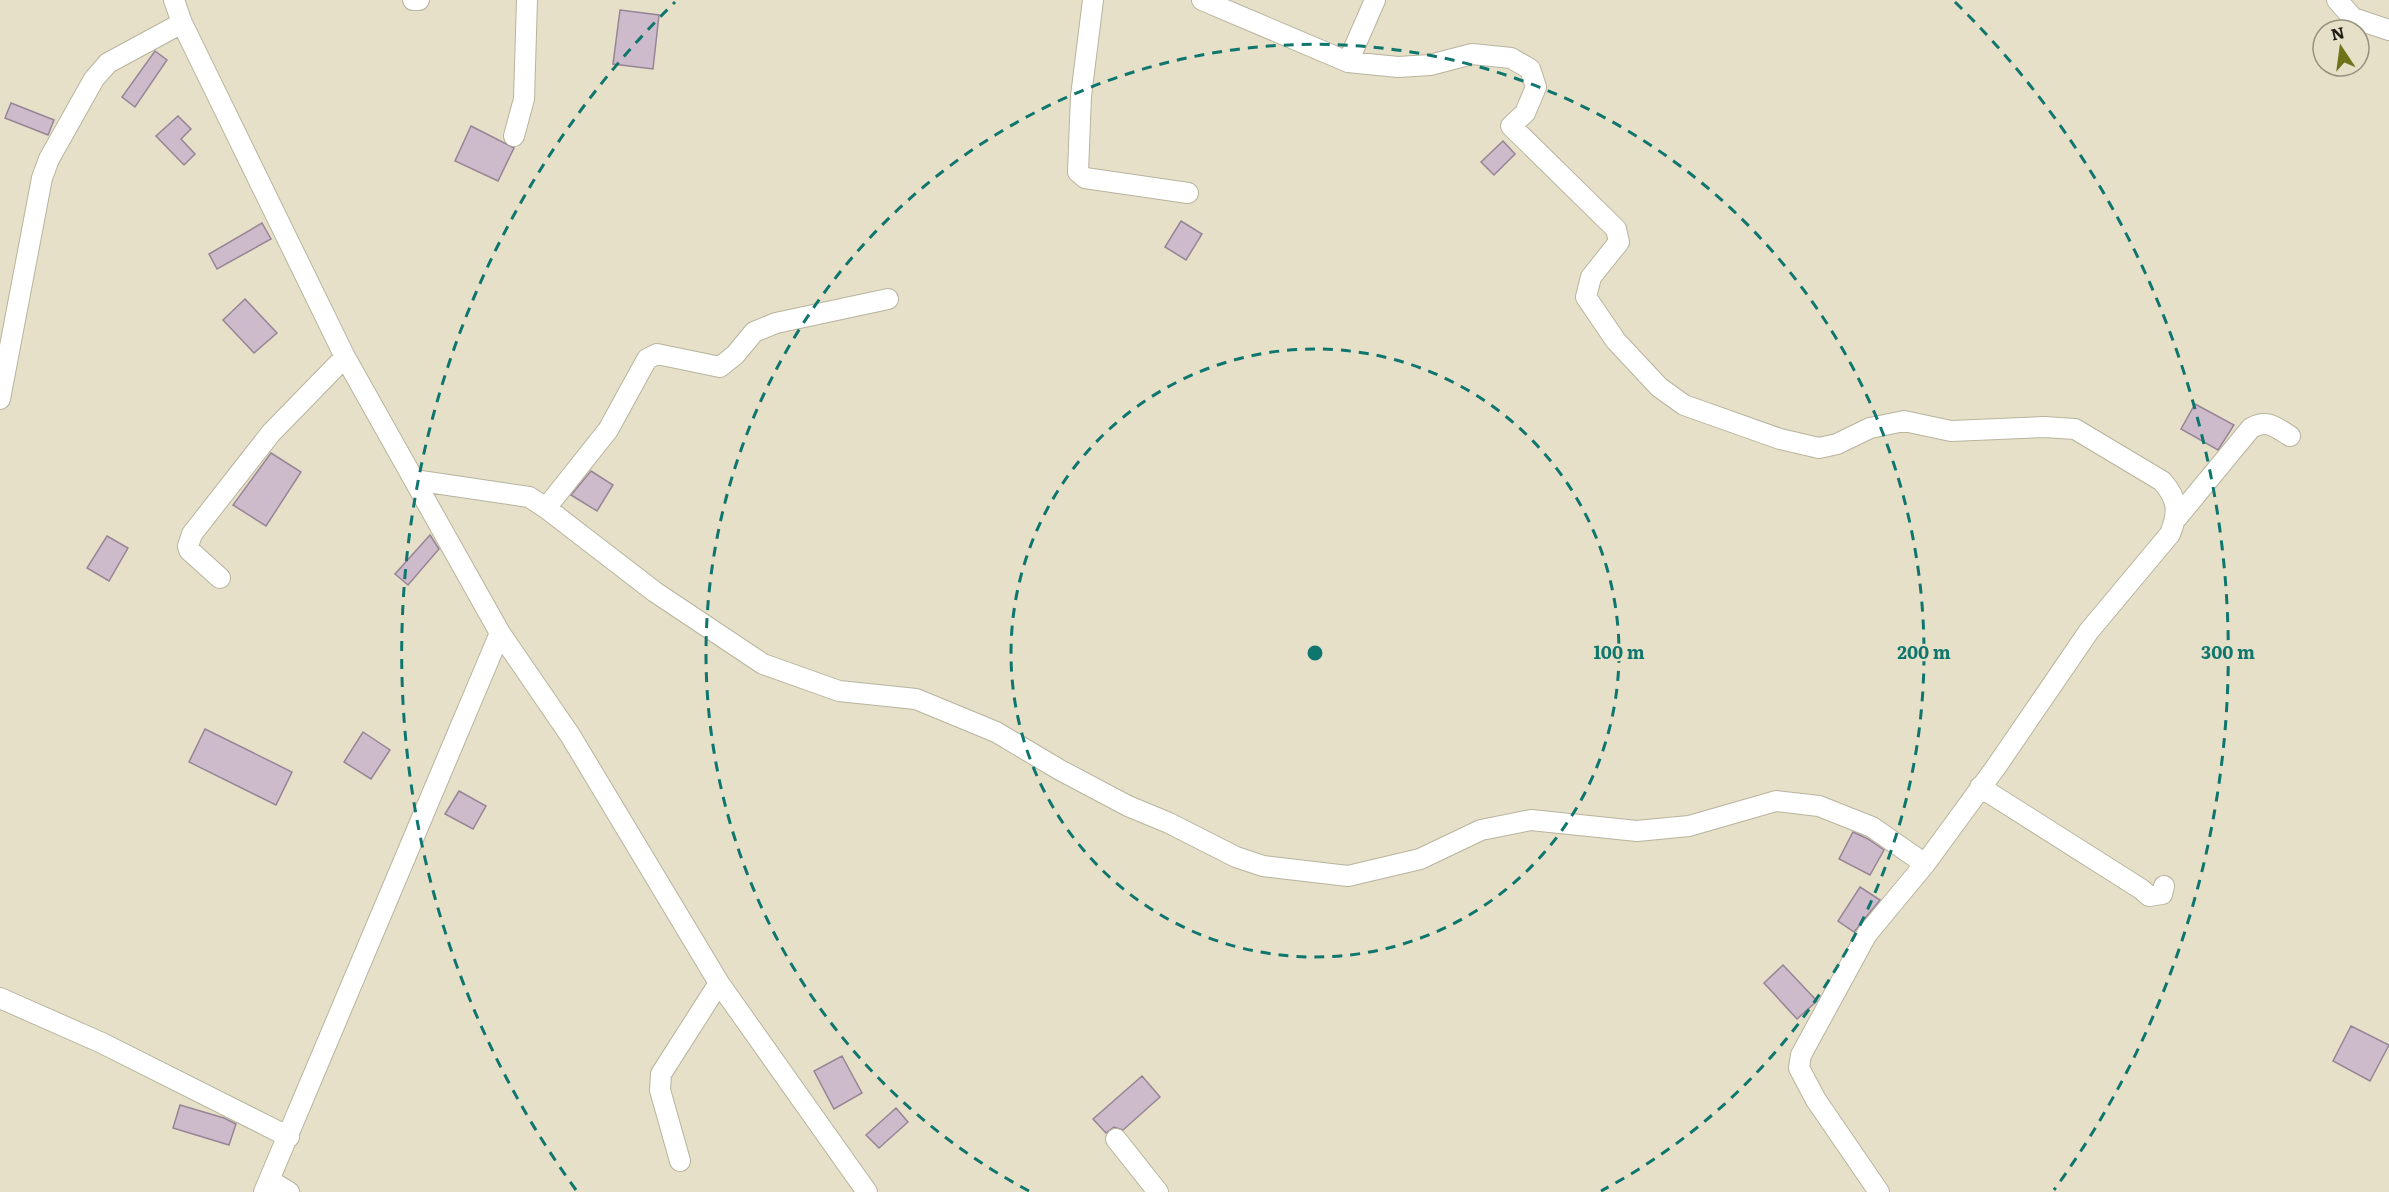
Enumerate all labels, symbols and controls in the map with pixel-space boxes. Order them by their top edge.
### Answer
north arrow [2311,18,2371,78]
text: N [2328,19,2347,46]
text: 100 m [1593,638,1645,665]
text: 200 m [1897,638,1951,665]
text: 300 m [2201,638,2255,665]
centre of rings [1305,643,1325,663]

